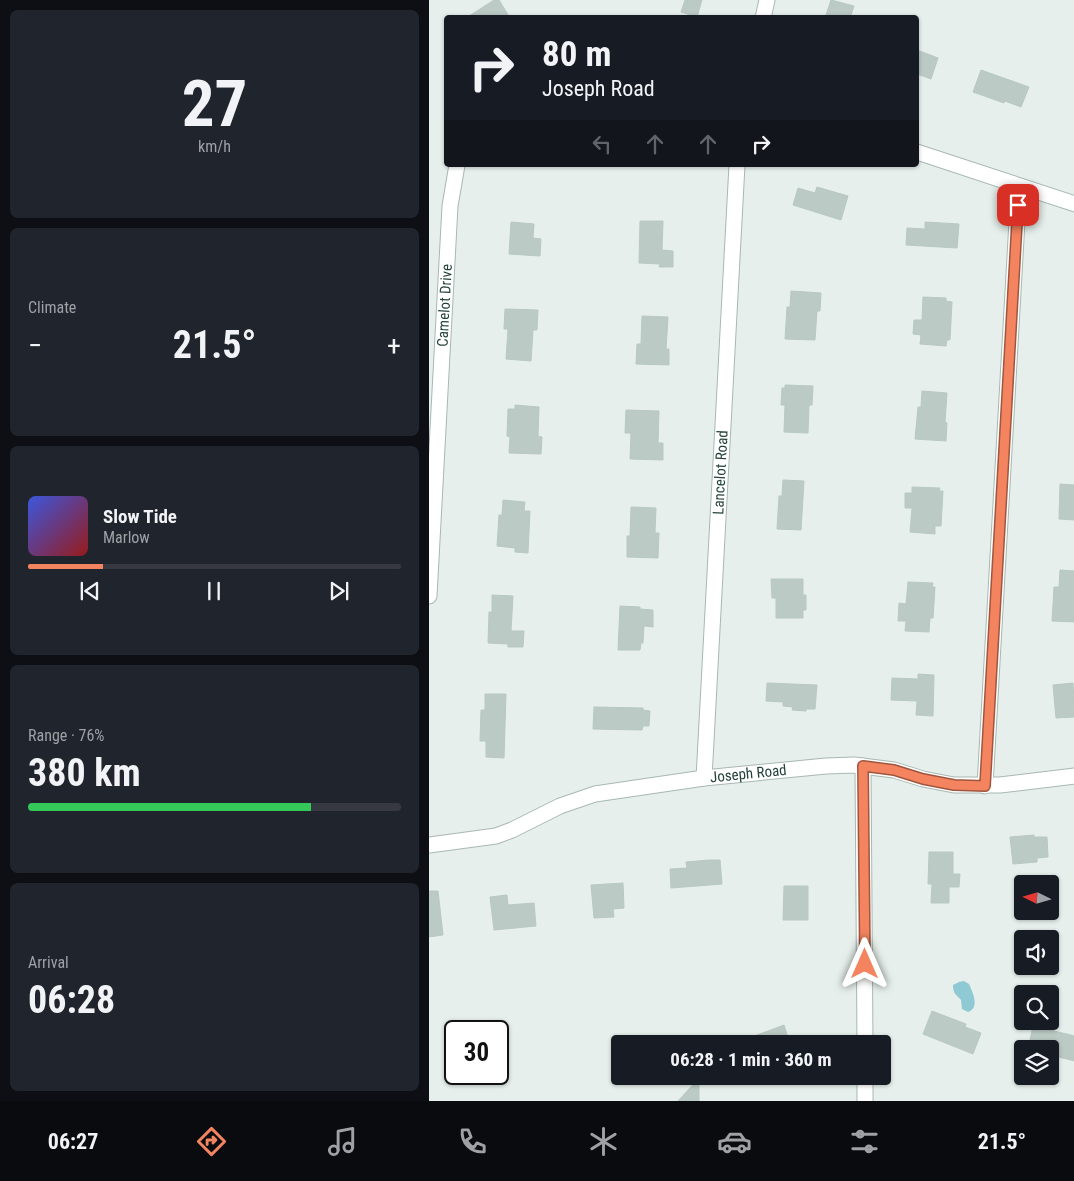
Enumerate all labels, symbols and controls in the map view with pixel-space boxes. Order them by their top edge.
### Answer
text: 80 m [542,34,611,75]
icon: right [459,35,524,100]
text: 27 [182,66,247,142]
text: Joseph Road [542,76,655,101]
icon: left [588,130,616,158]
icon: ahead [641,130,669,158]
icon: ahead [694,130,722,158]
icon: right [747,130,775,158]
text: km/h [198,137,231,156]
pin [997,184,1039,226]
icon: arrive [1004,191,1032,219]
street label: Camelot Drive [433,264,456,347]
text: Climate [28,298,76,317]
text: 21.5° [173,323,256,367]
text: − [28,329,42,362]
text: + [387,329,401,362]
street label: Lancelot Road [709,430,732,515]
text: Slow Tide [103,505,177,528]
text: Marlow [103,528,150,547]
icon: previous [76,577,104,605]
icon: pause [200,577,228,605]
icon: next [325,577,353,605]
text: Range · 76% [28,726,104,745]
text: 380 km [28,751,141,795]
street label: Joseph Road [709,761,787,786]
north arrow [1014,875,1059,920]
map controls [1014,875,1059,1085]
button: sound [1014,930,1059,975]
position arrow [838,937,890,989]
text: Arrival [28,953,69,972]
text: 06:28 [28,978,115,1022]
button: search [1014,985,1059,1030]
speed limit sign: 30 [444,1020,509,1085]
button: layers [1014,1040,1059,1085]
text: 06:28 · 1 min · 360 m [670,1048,832,1071]
icon: directions [194,1124,229,1159]
icon: music [325,1124,360,1159]
icon: phone [455,1124,490,1159]
icon: climate [586,1124,621,1159]
icon: car [717,1124,752,1159]
icon: filters [847,1124,882,1159]
text: 06:27 [48,1129,98,1154]
text: 21.5° [978,1129,1026,1154]

